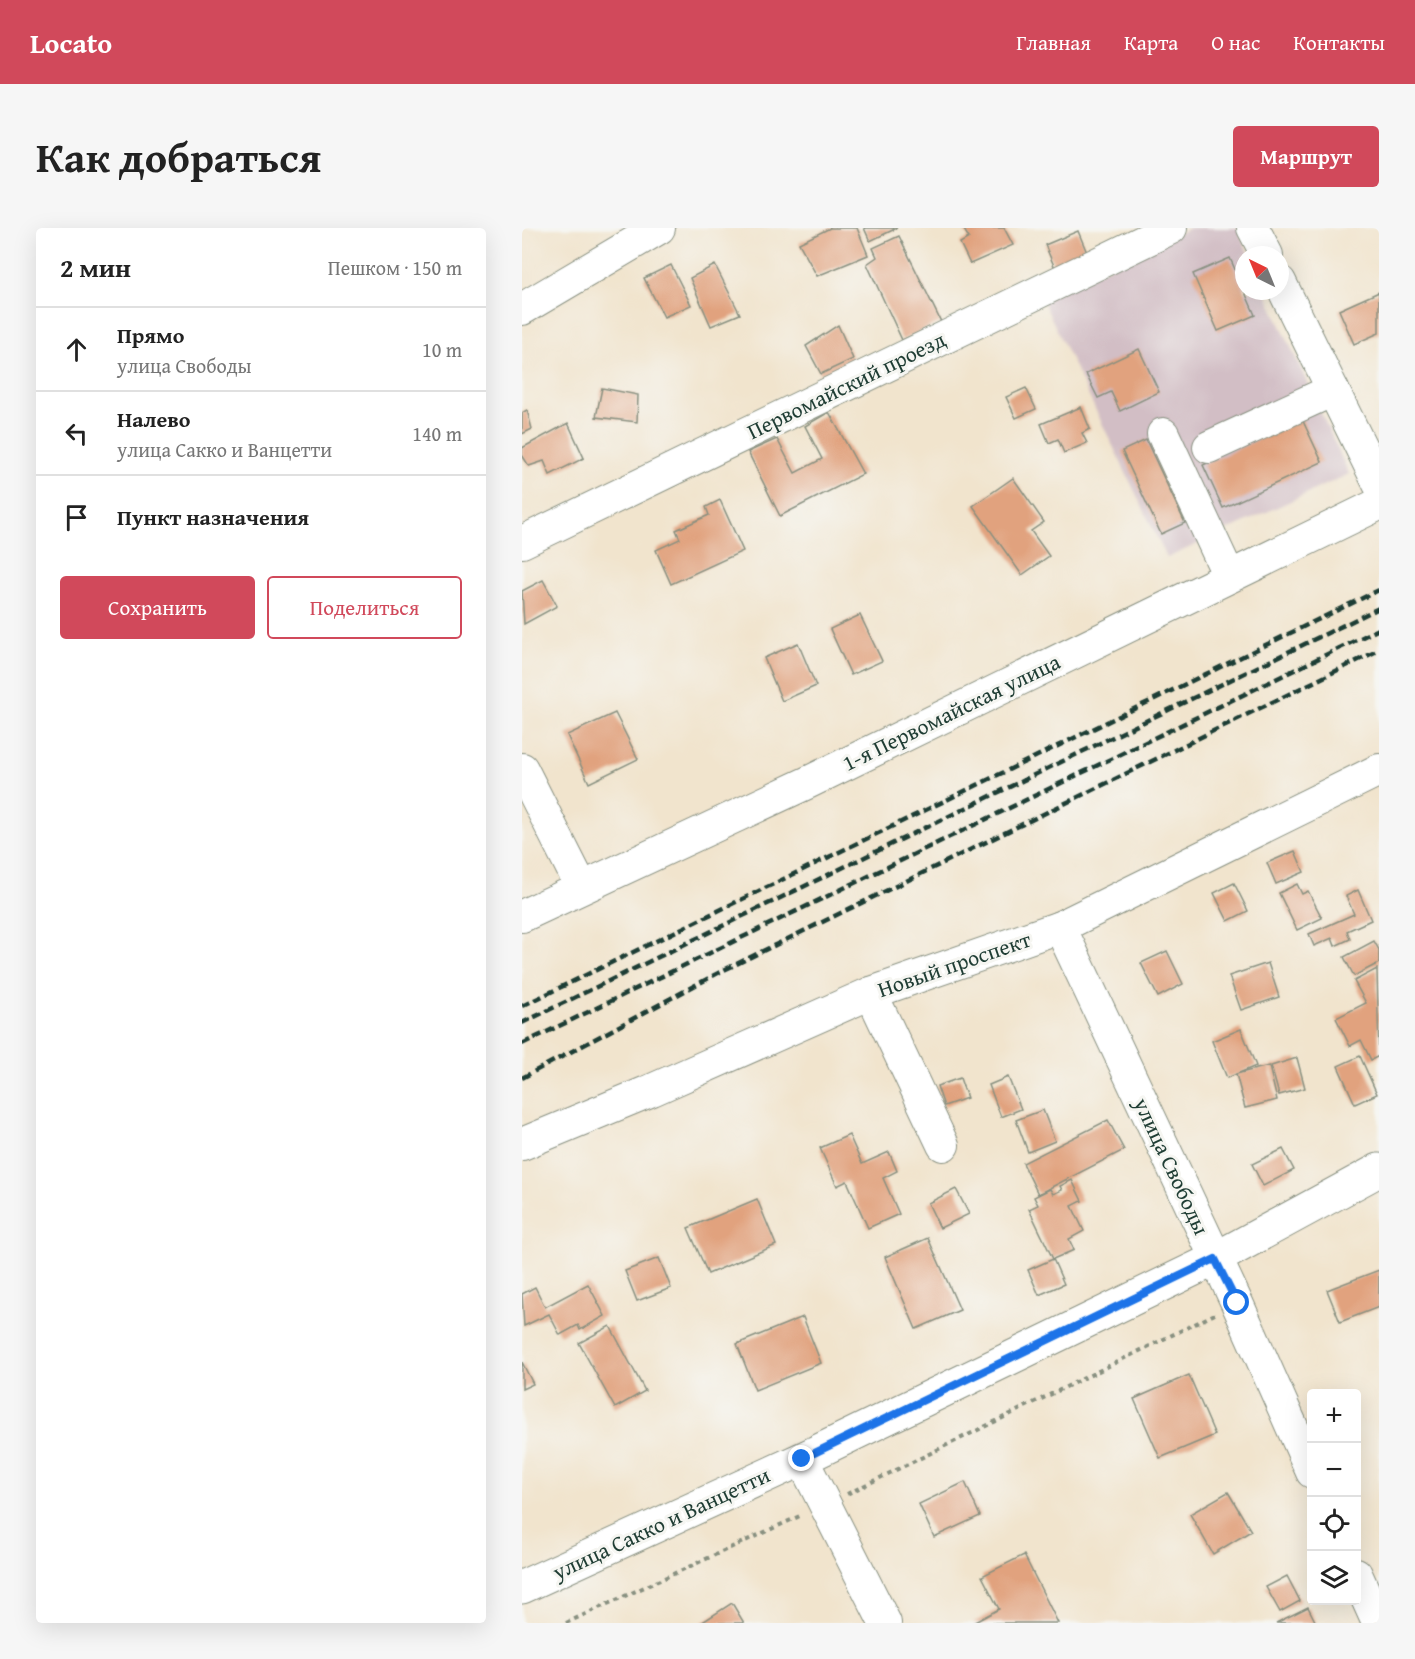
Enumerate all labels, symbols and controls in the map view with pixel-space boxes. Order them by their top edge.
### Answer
text: Locato [30,22,112,63]
text: Главная [1016,27,1091,58]
text: Карта [1124,27,1178,58]
text: О нас [1211,27,1260,58]
text: Контакты [1293,27,1385,58]
text: Как добраться [36,126,321,187]
button: Маршрут [1233,126,1379,187]
north arrow [1235,246,1289,300]
text: 2 мин [60,248,131,287]
text: Пешком · 150 m [328,253,462,282]
text: Прямо [117,319,184,351]
street label: Первомайский проезд [741,323,951,447]
icon: ahead [60,333,93,366]
text: 10 m [422,335,462,364]
text: улица Свободы [117,351,252,380]
text: Налево [117,403,190,435]
icon: left [60,417,93,450]
text: 140 m [412,419,462,448]
text: улица Сакко и Ванцетти [117,435,332,464]
icon: arrive [60,501,93,534]
text: Пункт назначения [117,501,309,533]
button: Сохранить [60,576,255,639]
button: Поделиться [267,576,462,639]
street label: 1-я Первомайская улица [837,645,1066,779]
street label: Новый проспект [873,923,1035,1005]
street label: улица Свободы [1126,1091,1218,1240]
route start [1223,1289,1249,1315]
map controls [1307,1389,1361,1605]
button: + [1307,1389,1361,1443]
button: − [1307,1443,1361,1497]
route end [788,1445,814,1471]
street label: улица Сакко и Ванцетти [546,1459,775,1588]
button: locate [1307,1497,1361,1551]
button: layers [1307,1551,1361,1605]

